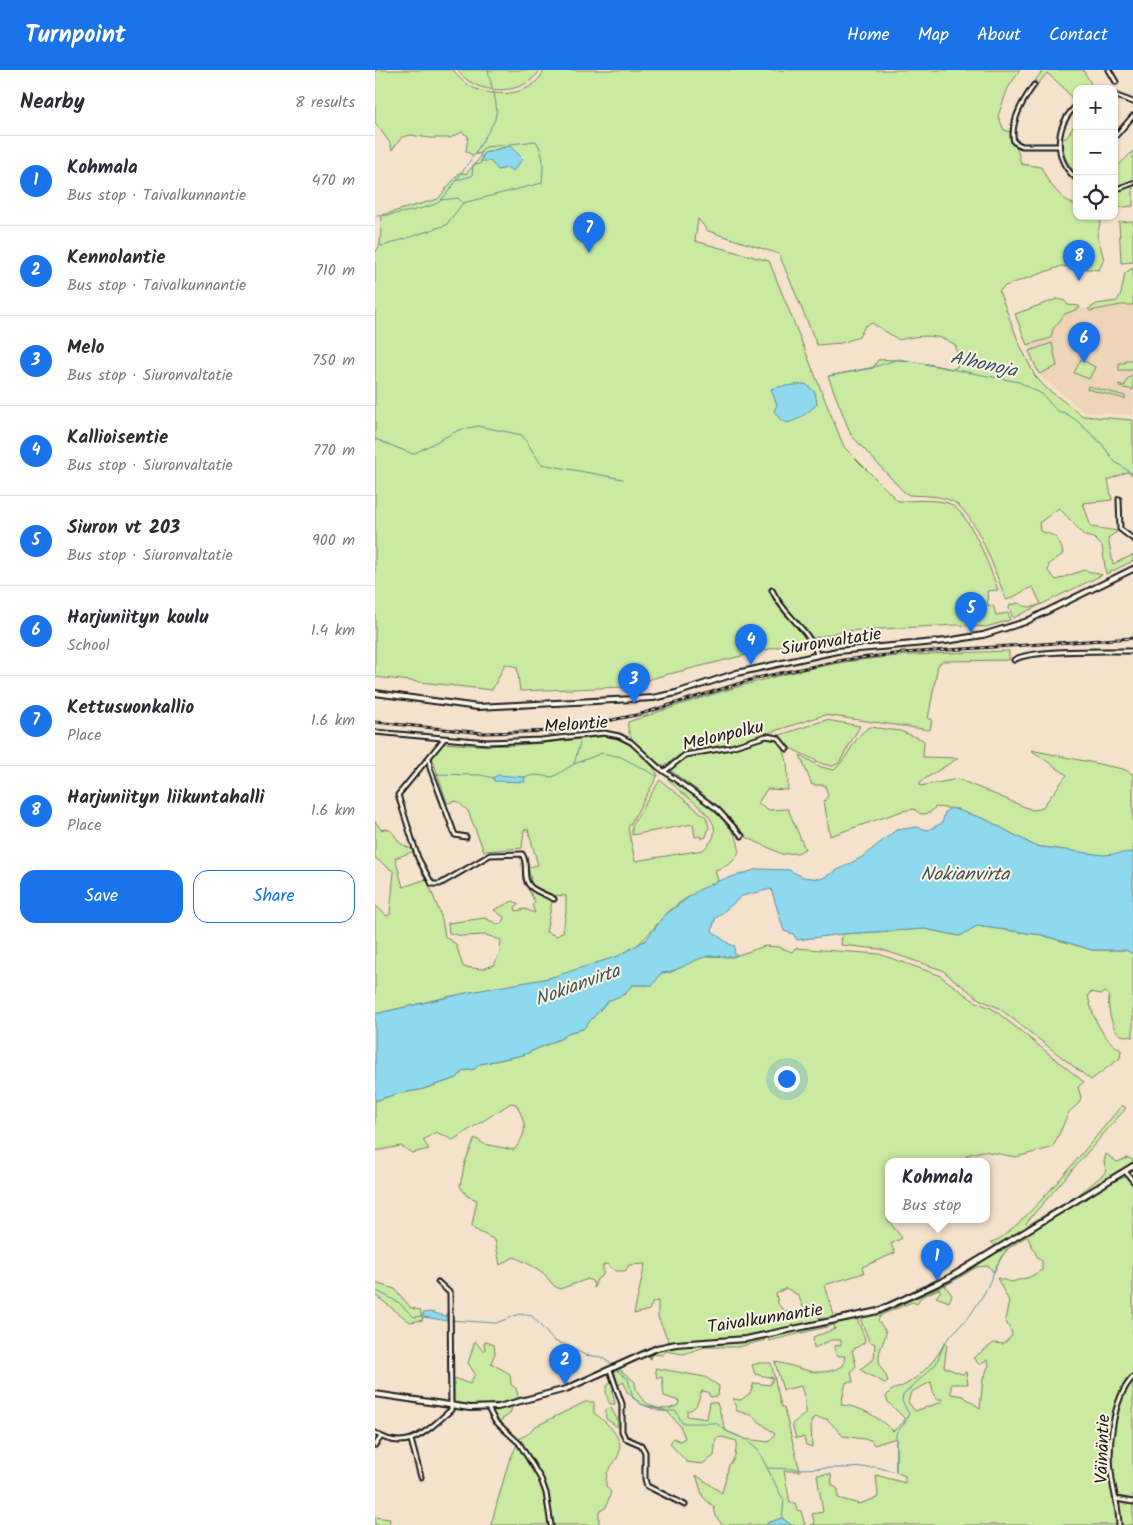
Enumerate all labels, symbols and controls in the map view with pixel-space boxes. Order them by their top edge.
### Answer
text: Turnpoint [25,16,126,55]
text: Home [847,21,890,50]
text: Map [918,21,949,50]
text: About [977,21,1021,50]
text: Contact [1049,21,1108,50]
map controls [1073,85,1118,220]
button: + [1073,85,1118,130]
text: Nearby [20,86,85,119]
text: 8 results [295,90,355,115]
button: − [1073,130,1118,175]
text: Kohmala [67,153,138,183]
text: 1 [34,168,38,193]
text: 470 m [312,168,355,193]
button: locate [1073,175,1118,220]
text: Bus stop · Taivalkunnantie [67,183,246,208]
pin: 7 [573,212,605,253]
pin: 8 [1063,240,1095,281]
text: Kennolantie [67,243,165,273]
text: 2 [31,258,41,283]
text: 710 m [315,258,355,283]
text: Bus stop · Taivalkunnantie [67,273,246,298]
pin: 6 [1068,322,1100,363]
text: Melo [67,333,104,363]
water label: Alhonoja [947,343,1021,387]
text: 3 [32,348,40,373]
text: 750 m [312,348,355,373]
text: Bus stop · Siuronvaltatie [67,363,233,388]
text: Kallioisentie [67,423,168,453]
text: 4 [32,438,40,463]
text: 770 m [313,438,355,463]
text: Bus stop · Siuronvaltatie [67,453,233,478]
text: Siuron vt 203 [67,513,180,543]
text: 5 [32,528,40,553]
text: 900 m [312,528,355,553]
text: Bus stop · Siuronvaltatie [67,543,233,568]
pin: 5 [955,592,987,633]
text: Harjuniityn koulu [67,603,208,633]
text: 6 [32,618,40,643]
text: 1.4 km [311,618,355,643]
street label: Siuronvaltatie [779,620,884,665]
pin: 4 [735,624,767,665]
text: School [67,633,110,658]
pin: 3 [618,663,650,704]
text: Kettusuonkallio [67,693,194,723]
text: 7 [32,708,40,733]
text: 1.6 km [311,708,355,733]
street label: Melontie [543,709,609,742]
street label: Melonpolku [680,713,767,760]
text: Place [67,723,101,748]
text: Harjuniityn liikuntahalli [67,783,265,813]
text: 8 [31,798,41,823]
text: 1.6 km [311,798,355,823]
text: Place [67,813,101,838]
water label: Nokianvirta [920,860,1011,890]
button: Save [20,870,183,923]
button: Share [193,870,355,923]
water label: Nokianvirta [531,956,626,1015]
your location [774,1066,800,1092]
popup [885,1158,990,1223]
text: Kohmala [902,1163,973,1193]
text: Bus stop [902,1193,961,1218]
pin: 1 [921,1240,953,1281]
street label: Taivalkunnantie [705,1296,825,1343]
pin: 2 [549,1344,581,1385]
street label: Väinäntie [1088,1414,1119,1484]

